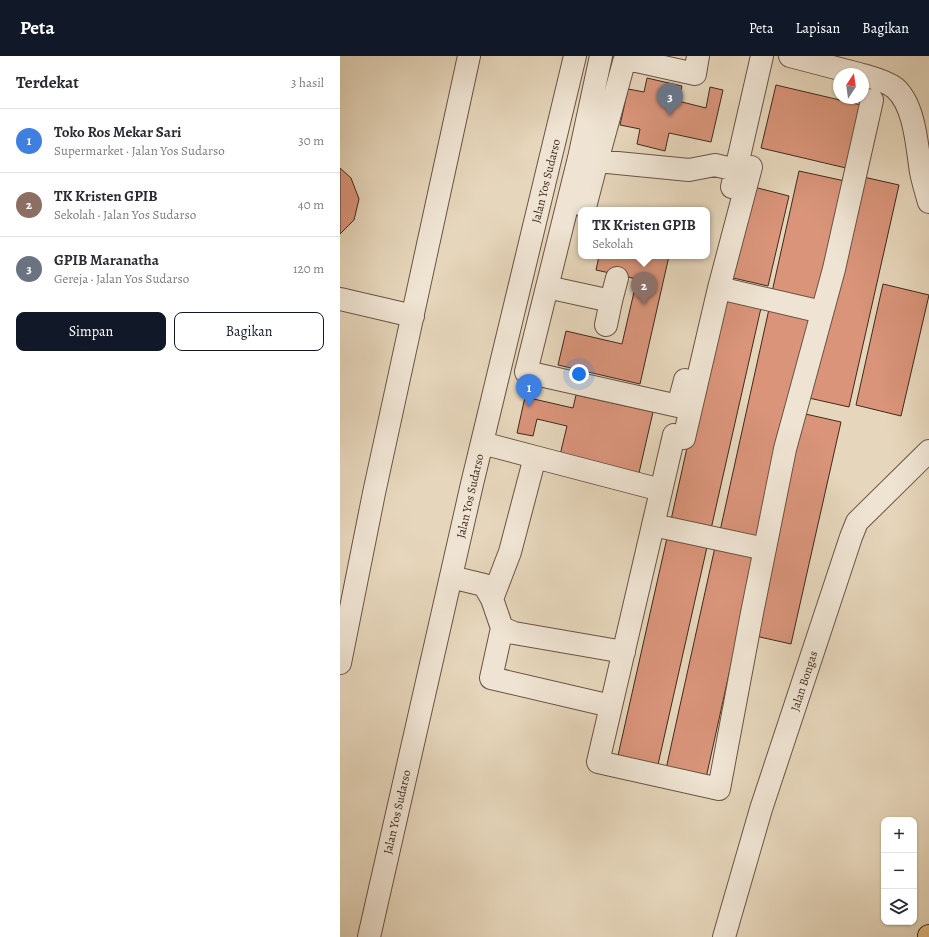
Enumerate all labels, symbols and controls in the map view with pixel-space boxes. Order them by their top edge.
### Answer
text: Peta [20,15,55,41]
text: Peta [749,19,773,38]
text: Lapisan [795,19,840,38]
text: Bagikan [862,19,909,38]
north arrow [833,68,869,104]
text: Terdekat [16,71,79,94]
text: 3 hasil [291,74,324,91]
pin: 3 [657,83,683,116]
text: Toko Ros Mekar Sari [54,122,181,142]
text: 1 [27,132,31,149]
text: 30 m [298,132,324,149]
street label: Jalan Yos Sudarso [528,137,564,225]
text: Supermarket · Jalan Yos Sudarso [54,142,225,159]
text: TK Kristen GPIB [54,186,158,206]
text: 2 [26,196,32,213]
text: 40 m [298,196,324,213]
text: Sekolah · Jalan Yos Sudarso [54,206,196,223]
popup [578,207,710,259]
text: TK Kristen GPIB [592,215,696,235]
text: Sekolah [592,235,633,252]
text: GPIB Maranatha [54,250,159,270]
text: 3 [26,260,32,277]
text: 120 m [293,260,324,277]
text: Gereja · Jalan Yos Sudarso [54,270,189,287]
pin: 2 [631,272,657,305]
button: Simpan [16,312,166,351]
button: Bagikan [174,312,324,351]
your location [569,364,589,384]
pin: 1 [516,374,542,407]
street label: Jalan Yos Sudarso [453,452,487,540]
street label: Jalan Bongas [787,649,821,713]
street label: Jalan Yos Sudarso [380,768,414,856]
map controls [881,817,917,925]
button: + [881,817,917,853]
button: − [881,853,917,889]
button: layers [881,889,917,925]

